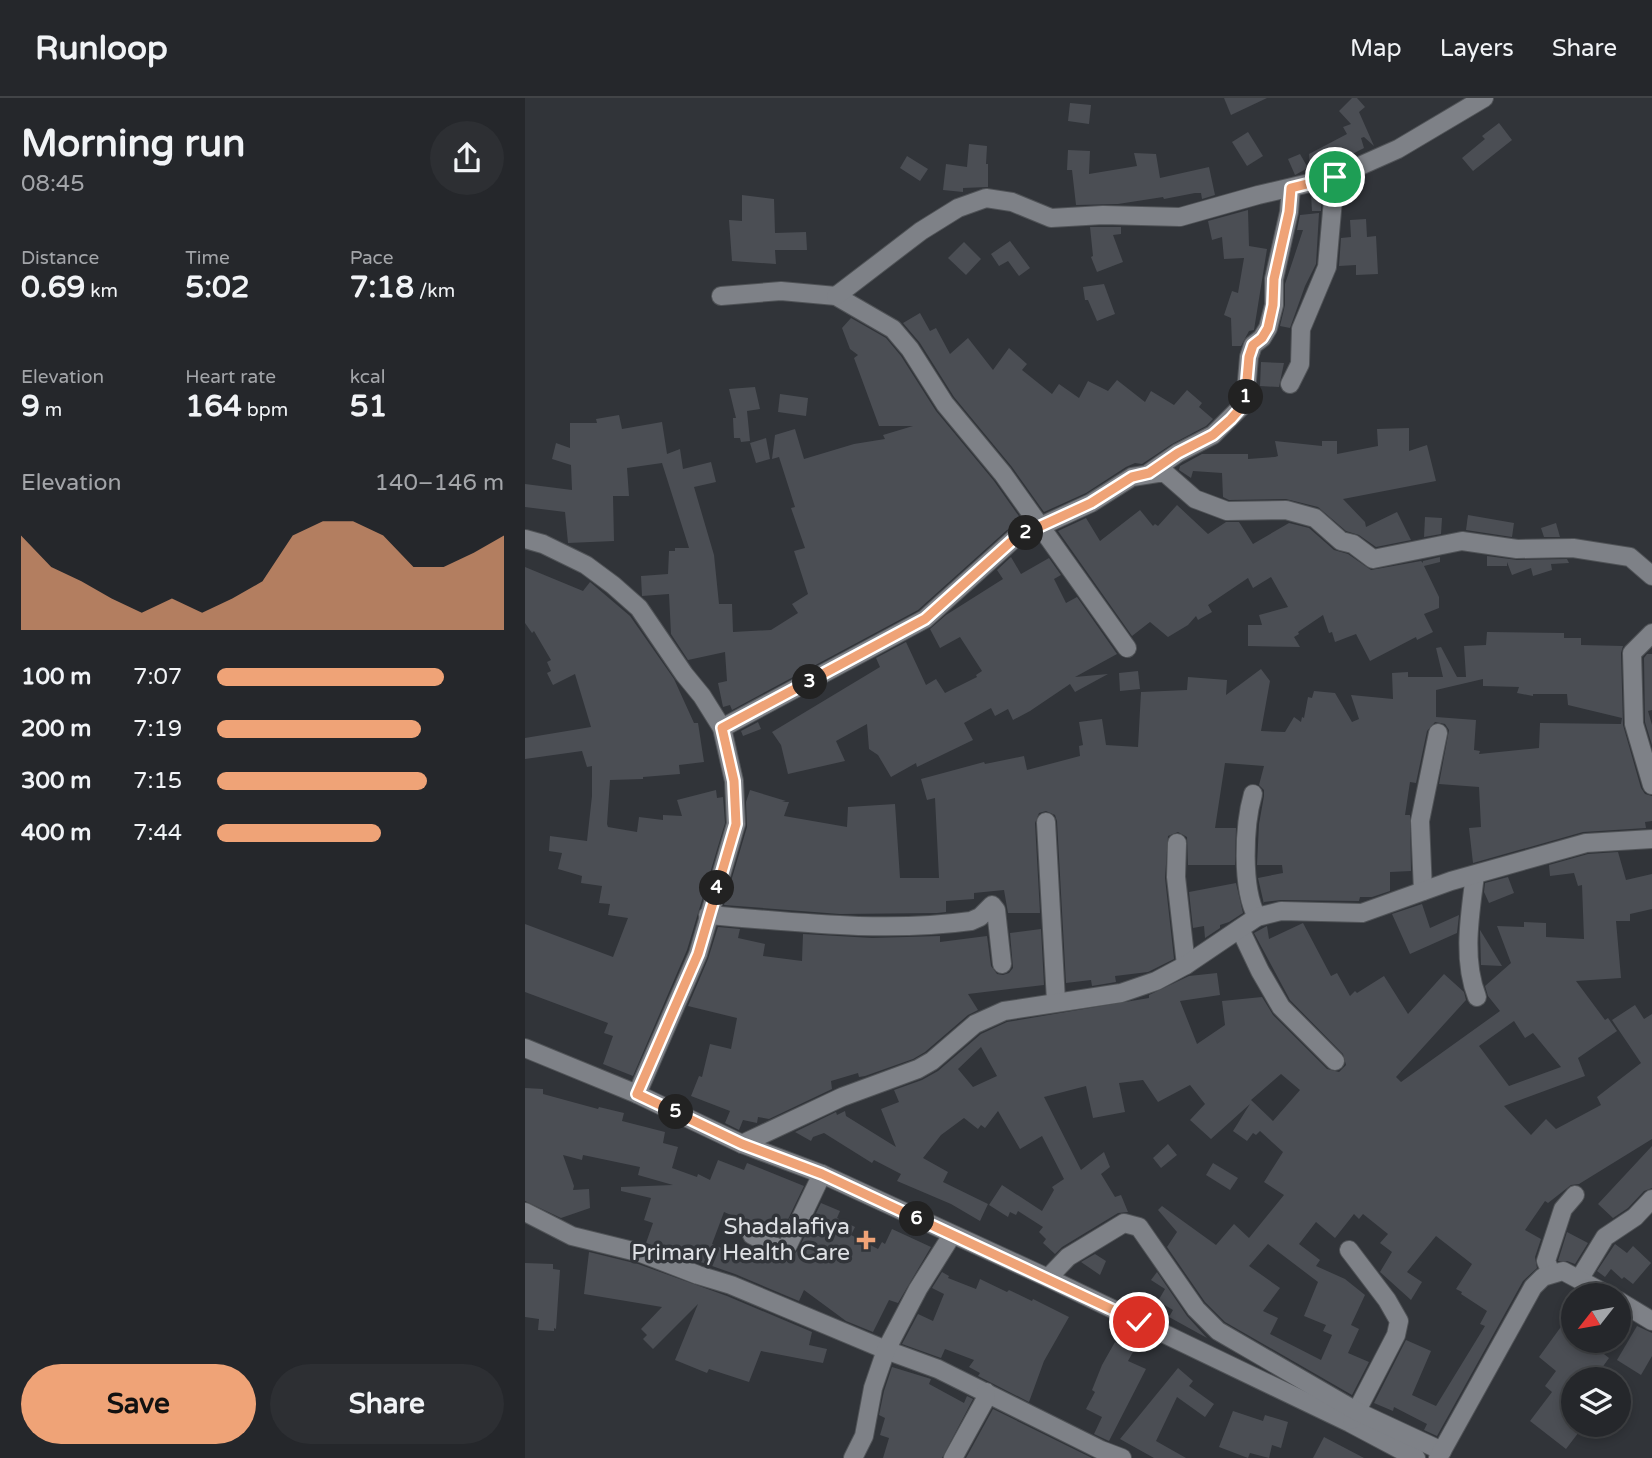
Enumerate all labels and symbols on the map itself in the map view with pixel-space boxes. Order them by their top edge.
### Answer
pin [1305,147,1365,207]
pin: 1 [1229,380,1263,414]
pin: 2 [1009,516,1043,550]
pin: 3 [793,664,827,700]
pin: 4 [699,870,735,906]
pin: 5 [659,1094,693,1130]
pin: 6 [899,1202,935,1236]
place label: Shadalafiya Primary Health Care [631,1213,850,1267]
marker: Shadalafiya Primary Health Care [856,1230,876,1250]
north arrow [1561,1283,1631,1353]
pin [1109,1292,1169,1352]

